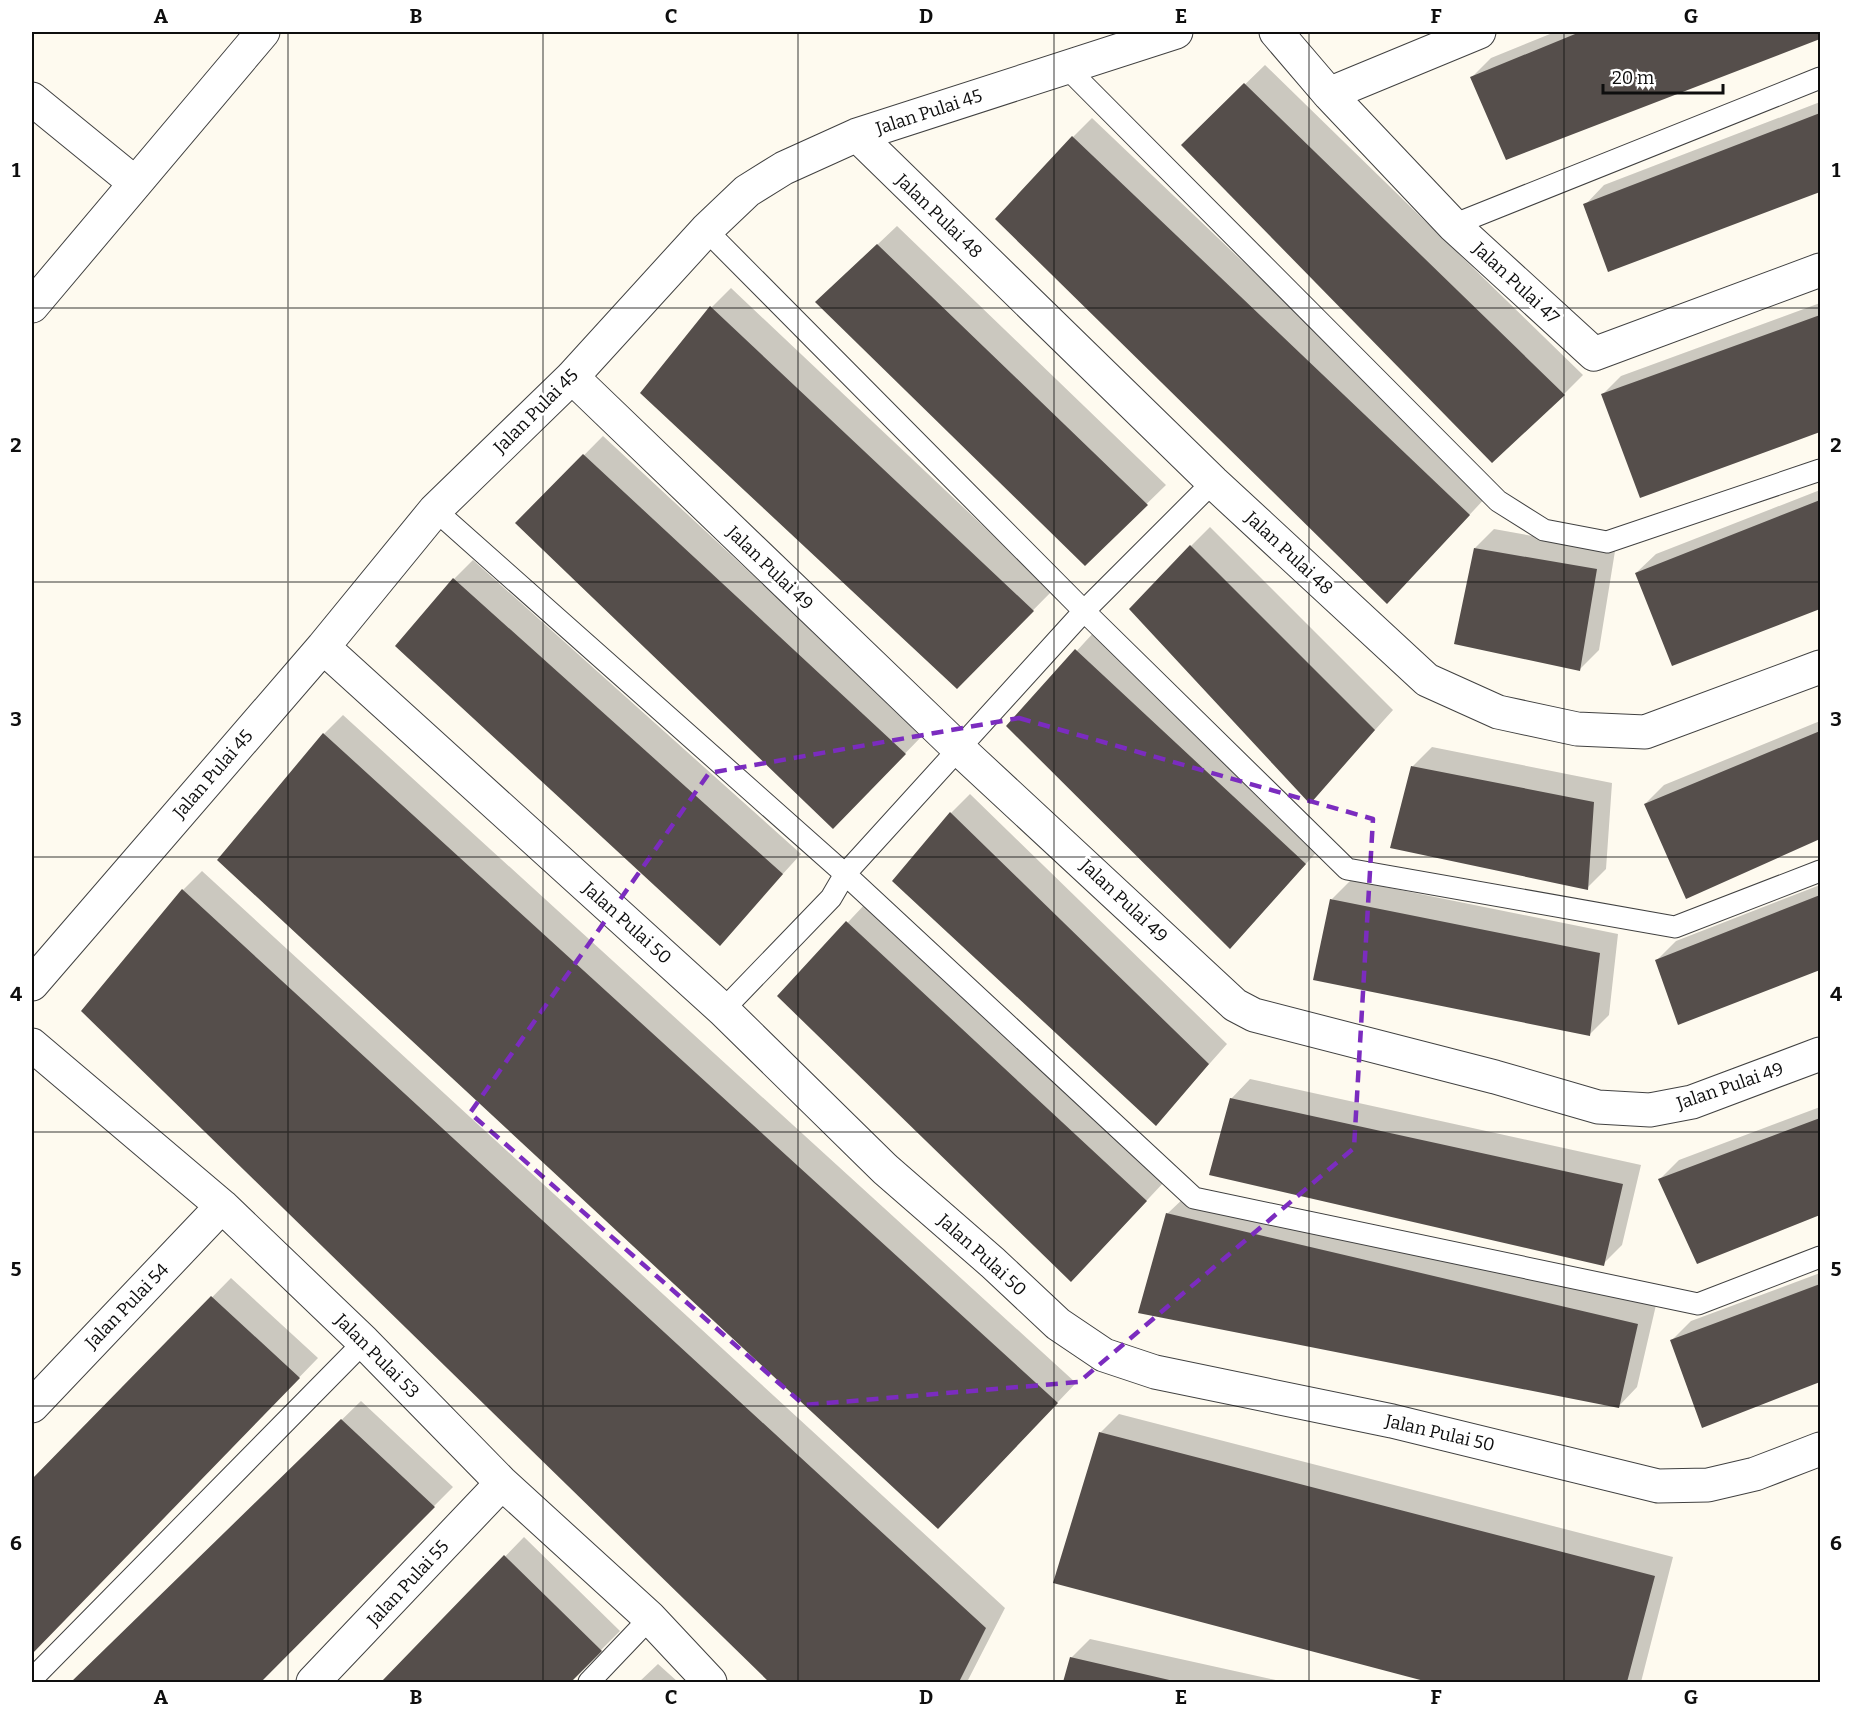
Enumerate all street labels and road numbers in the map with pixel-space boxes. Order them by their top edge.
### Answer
street label: Jalan Pulai 45 [872,84,985,140]
street label: Jalan Pulai 48 [890,169,987,263]
street label: Jalan Pulai 47 [1468,237,1564,329]
street label: Jalan Pulai 45 [488,364,583,459]
street label: Jalan Pulai 48 [1240,506,1337,599]
street label: Jalan Pulai 49 [721,521,818,615]
street label: Jalan Pulai 45 [168,725,258,824]
street label: Jalan Pulai 49 [1075,854,1172,947]
street label: Jalan Pulai 50 [577,877,676,969]
street label: Jalan Pulai 49 [1673,1057,1786,1115]
street label: Jalan Pulai 50 [932,1209,1031,1301]
street label: Jalan Pulai 54 [80,1258,174,1354]
street label: Jalan Pulai 53 [330,1309,424,1403]
street label: Jalan Pulai 50 [1382,1409,1497,1456]
street label: Jalan Pulai 55 [362,1535,453,1631]

